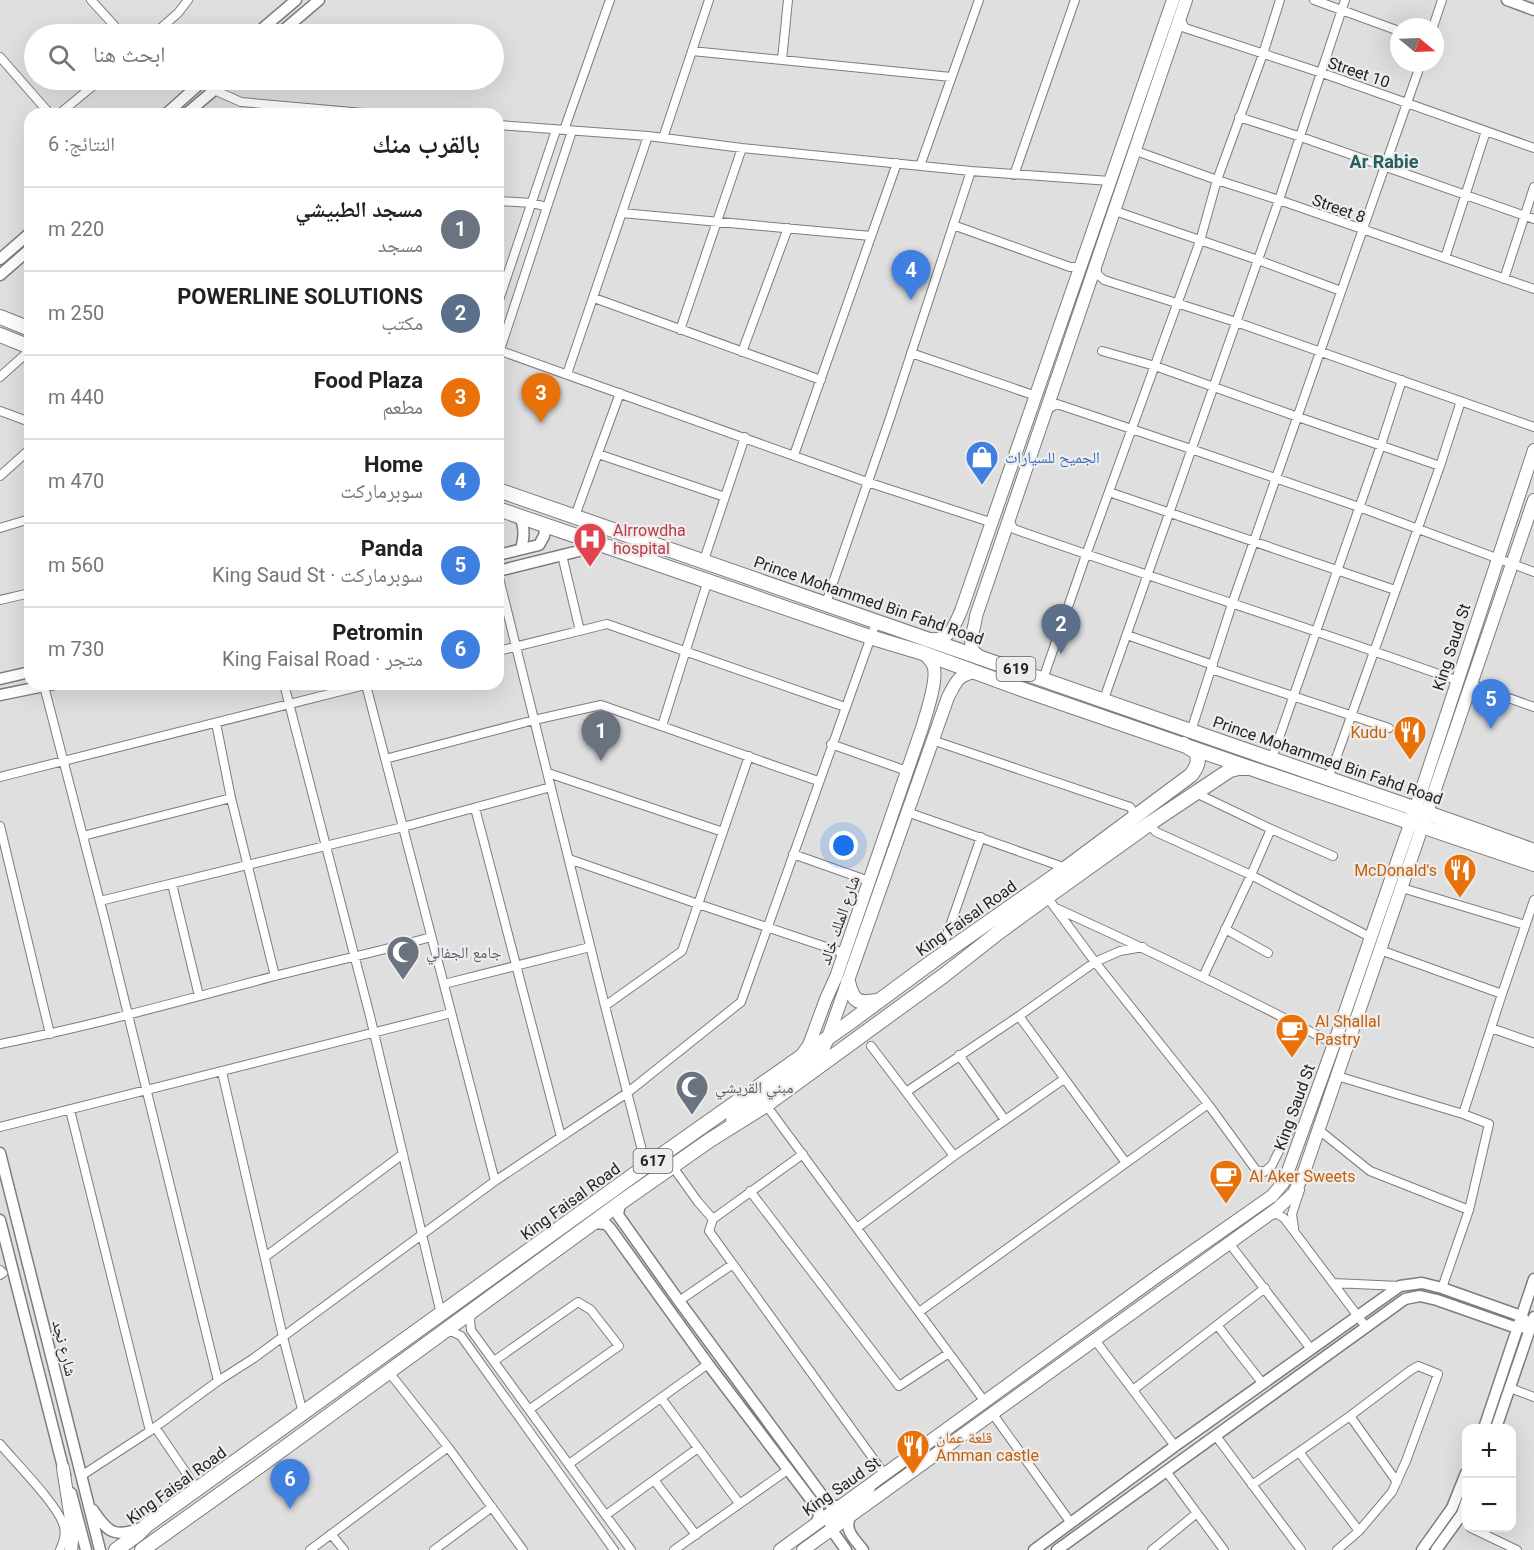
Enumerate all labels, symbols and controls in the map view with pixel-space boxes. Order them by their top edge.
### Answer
north arrow [1390,18,1444,72]
search box [24,24,504,90]
icon: search [45,41,78,74]
text: ابحث هنا [93,42,166,67]
street label: Street 10 [1325,53,1392,92]
text: بالقرب منك [372,129,480,159]
text: النتائج: 6 [48,132,115,156]
district label: Ar Rabie [1350,151,1419,172]
street label: Street 8 [1310,190,1368,227]
text: مسجد الطبيشي [295,197,423,222]
text: 220 m [48,217,104,241]
text: 1 [455,217,466,241]
text: مسجد [378,233,423,257]
pin: 4 [892,250,930,300]
text: POWERLINE SOLUTIONS [177,284,423,309]
text: 250 m [48,301,104,325]
text: 2 [455,301,466,325]
text: مكتب [381,311,423,335]
text: Food Plaza [314,368,423,393]
pin: 3 [522,374,560,423]
text: 440 m [48,385,104,409]
text: 3 [455,385,466,409]
text: مطعم [382,395,423,419]
shop icon: الجميح للسيارات [964,439,1000,486]
place label: الجميح للسيارات [1005,448,1100,468]
text: Home [364,452,423,477]
text: 470 m [48,469,104,493]
text: 4 [455,469,466,493]
text: سوبرماركت [340,479,423,503]
hospital icon: Alrrowdha hospital [572,521,608,568]
place label: Alrrowdha hospital [613,521,686,558]
text: Panda [361,536,423,561]
street label: Prince Mohammed Bin Fahd Road [751,552,986,649]
text: 560 m [48,553,104,577]
text: 5 [455,553,466,577]
text: سوبرماركت · King Saud St [212,563,423,587]
street label: King Saud St [1428,601,1474,693]
pin: 2 [1042,604,1080,654]
text: Petromin [332,620,423,645]
text: 730 m [48,637,104,661]
text: 6 [455,637,466,661]
text: متجر · King Faisal Road [222,647,423,671]
road number: 619 [996,657,1036,681]
pin: 5 [1472,680,1510,729]
pin: 1 [582,712,620,761]
street label: Prince Mohammed Bin Fahd Road [1210,712,1445,809]
restaurant icon: Kudu [1392,714,1428,761]
place label: Kudu [1350,723,1387,742]
your location [829,831,858,860]
restaurant icon: McDonald's [1442,852,1478,899]
place label: McDonald's [1354,861,1437,880]
street label: شارع الملك خالد [815,873,865,968]
street label: King Faisal Road [912,877,1020,960]
mosque icon: جامع الجفالي [385,934,421,981]
place label: جامع الجفالي [426,943,502,965]
cafe icon: Al Shallal Pastry [1274,1012,1310,1059]
place label: Al Shallal Pastry [1315,1012,1381,1049]
street label: King Saud St [1270,1061,1319,1153]
mosque icon: مبني القريشي [674,1069,710,1116]
place label: مبني القريشي [715,1078,794,1100]
road number: 617 [634,1149,672,1173]
cafe icon: Al Aker Sweets [1208,1158,1244,1205]
street label: King Faisal Road [517,1159,624,1244]
place label: Al Aker Sweets [1249,1167,1356,1186]
street label: شارع نجد [47,1318,81,1378]
map controls [1462,1424,1516,1532]
button: + [1462,1424,1516,1478]
restaurant icon: قلعة عمان Amman castle [895,1428,931,1475]
place label: قلعة عمان Amman castle [936,1428,1039,1465]
street label: King Faisal Road [123,1443,230,1528]
street label: King Saud St [799,1453,884,1520]
pin: 6 [270,1460,310,1509]
button: − [1462,1478,1516,1532]

